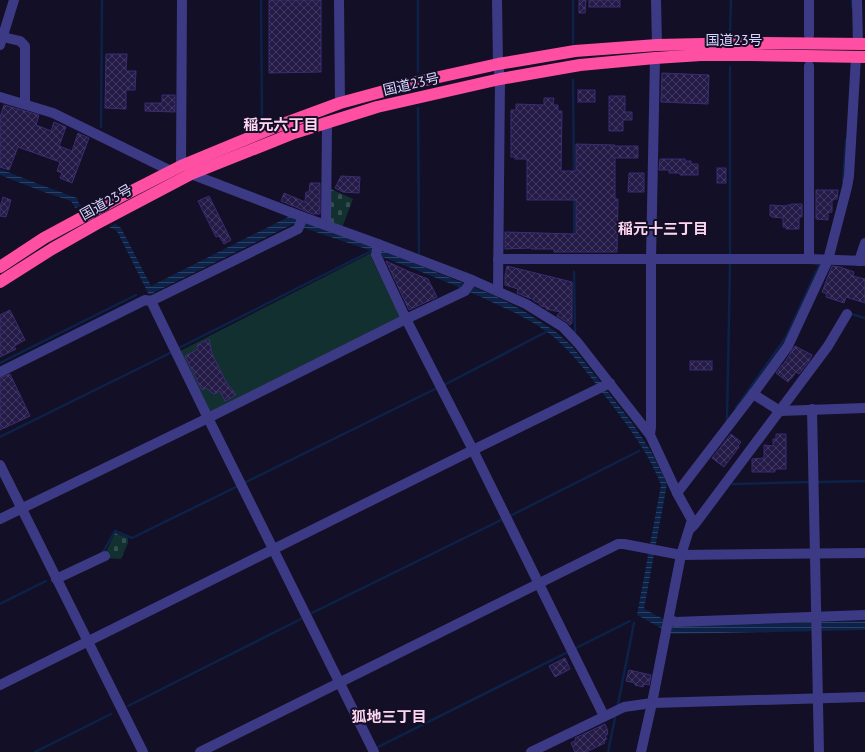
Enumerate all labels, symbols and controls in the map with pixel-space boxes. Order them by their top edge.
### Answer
street label: 国道23号 [705,31,763,49]
street label: 国道23号 [381,69,441,99]
district label: 稲元六丁目 [243,115,319,134]
street label: 国道23号 [77,180,135,224]
district label: 稲元十三丁目 [618,219,708,238]
district label: 狐地三丁目 [351,707,427,726]

